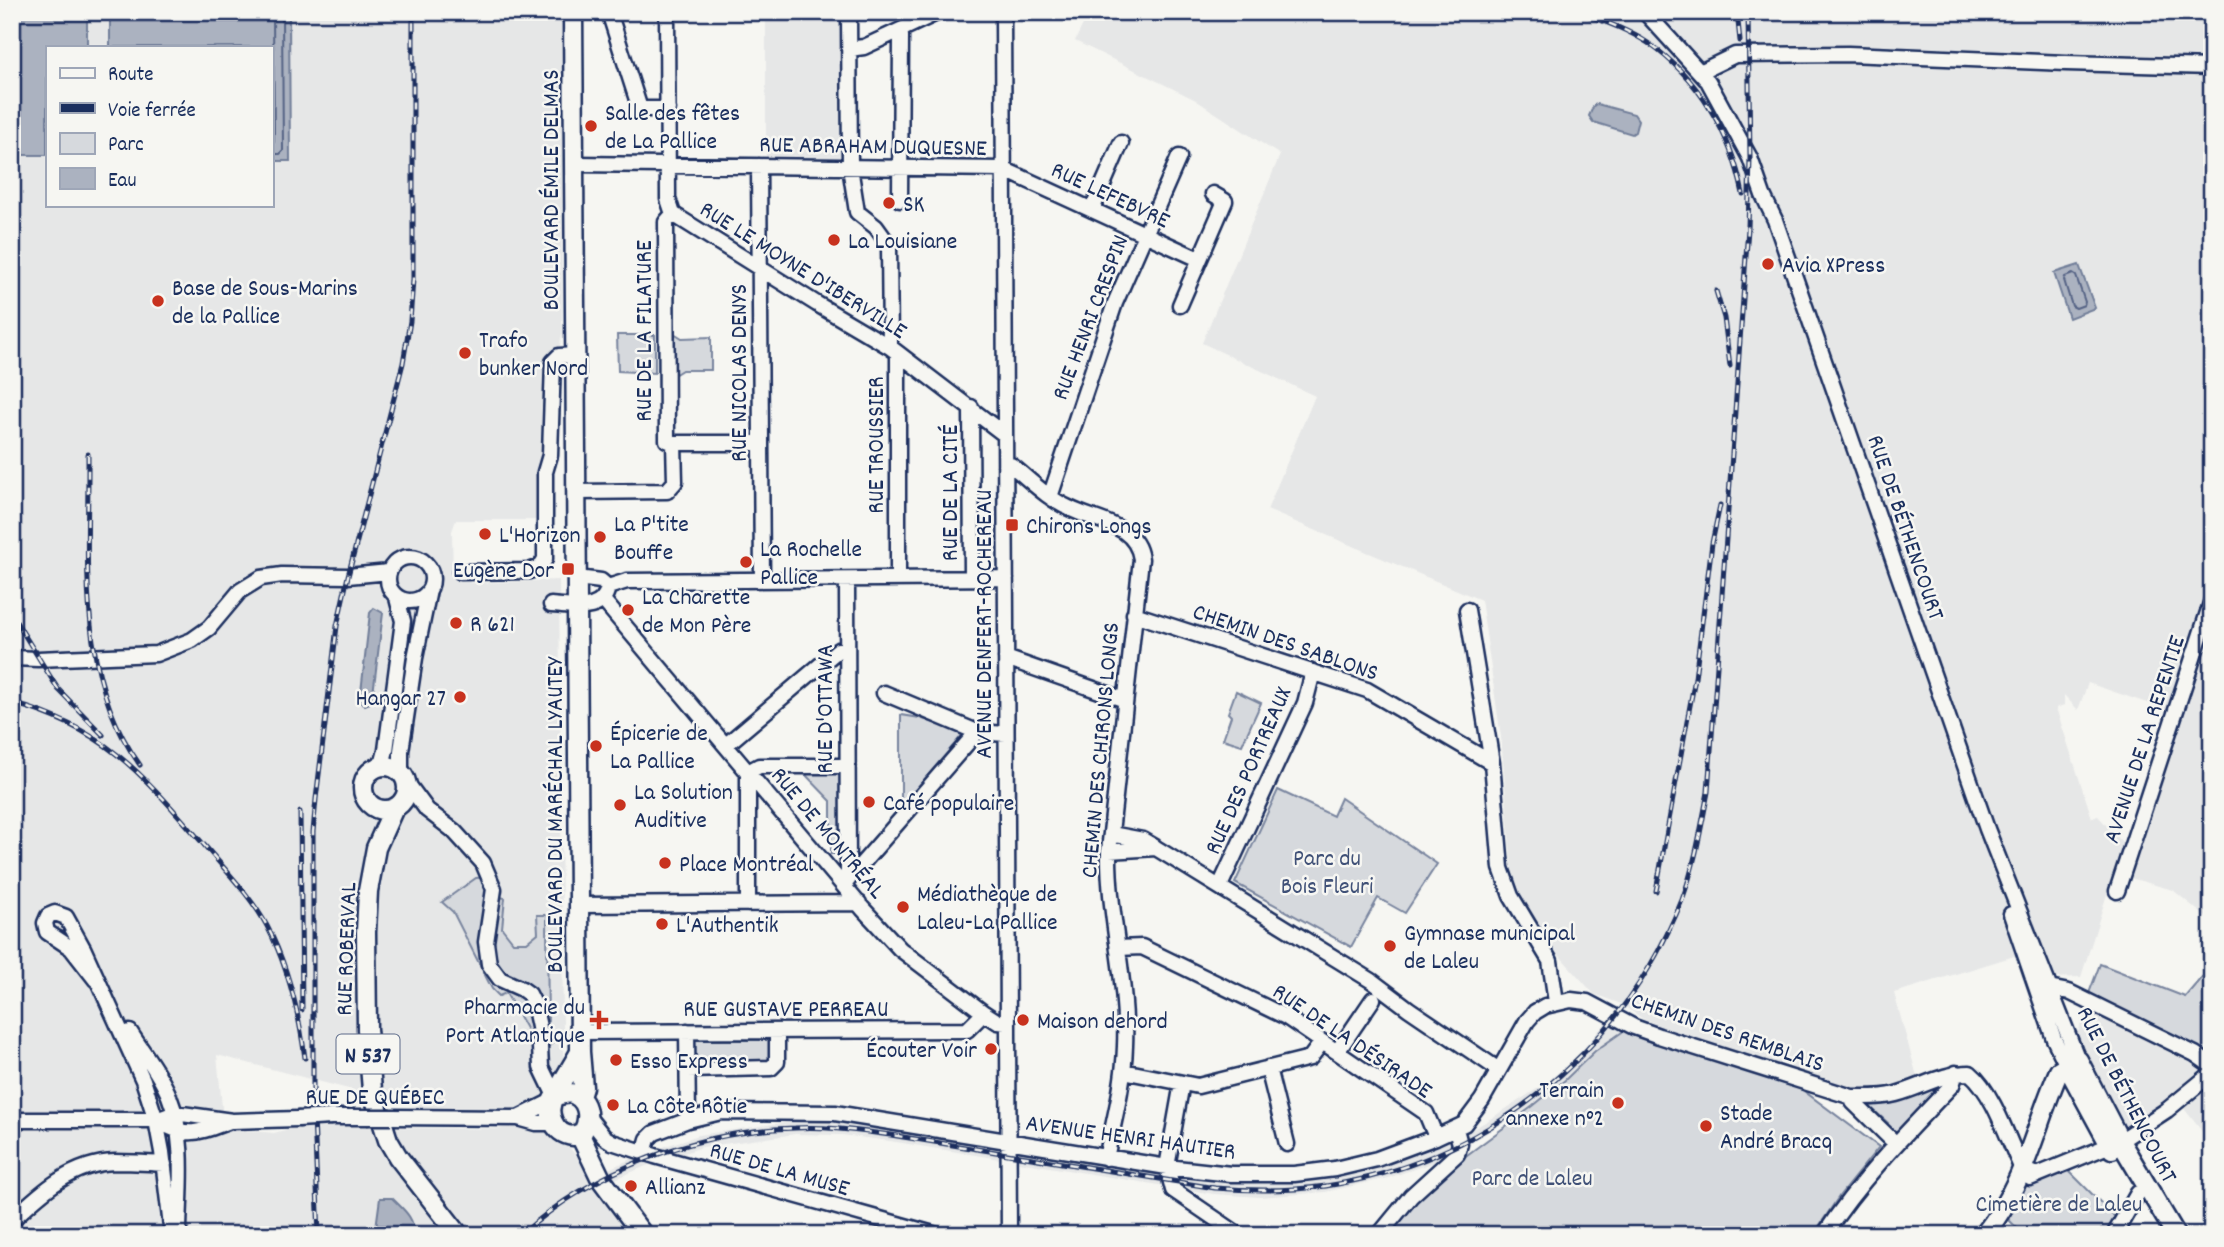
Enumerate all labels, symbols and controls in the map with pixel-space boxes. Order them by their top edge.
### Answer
legend [46,46,273,206]
text: Route [108,61,154,91]
street label: BOULEVARD ÉMILE DELMAS [536,69,570,311]
text: Voie ferrée [108,97,196,127]
place label: Salle des fêtes de La Pallice [605,98,740,160]
marker: Salle des fêtes de La Pallice [583,118,599,134]
street label: RUE ABRAHAM DUQUESNE [759,129,987,167]
text: Parc [108,131,144,161]
street label: RUE LEFEBVRE [1045,154,1175,239]
text: Eau [108,167,136,197]
place label: SK [903,189,925,223]
street label: RUE LE MOYNE D'IBERVILLE [692,194,913,349]
marker: SK [881,195,897,211]
place label: La Louisiane [848,226,957,260]
street label: RUE HENRI CRESPIN [1045,231,1139,406]
marker: La Louisiane [826,232,842,248]
street label: RUE DE LA FILATURE [629,240,663,422]
place label: Avia XPress [1782,250,1885,284]
marker: Avia XPress [1760,256,1776,272]
place label: Base de Sous-Marins de la Pallice [172,273,358,335]
street label: RUE NICOLAS DENYS [724,284,758,462]
marker: Base de Sous-Marins de la Pallice [150,293,166,309]
place label: Trafo bunker Nord [479,325,588,387]
marker: Trafo bunker Nord [457,345,473,361]
street label: RUE TROUSSIER [861,376,895,514]
street label: RUE DE LA CITÉ [935,425,969,561]
street label: RUE DE BÉTHENCOURT [1857,431,1952,626]
street label: AVENUE DENFERT-ROCHEREAU [969,489,1003,759]
place label: La P'tite Bouffe [614,509,689,571]
place label: Chirons Longs [1026,511,1152,545]
marker: Chirons Longs [1004,517,1020,533]
place label: L'Horizon [499,520,581,554]
marker: L'Horizon [477,526,493,542]
marker: La P'tite Bouffe [592,529,608,545]
place label: La Rochelle Pallice [760,534,862,596]
marker: La Rochelle Pallice [738,554,754,570]
place label: Eugène Dor [453,555,554,589]
marker: Eugène Dor [560,561,576,577]
place label: La Charette de Mon Père [642,582,751,644]
street label: CHEMIN DES SABLONS [1188,596,1382,692]
marker: La Charette de Mon Père [620,602,636,618]
place label: R 621 [470,609,515,643]
marker: R 621 [448,615,464,631]
street label: CHEMIN DES CHIRONS LONGS [1074,621,1130,879]
street label: AVENUE DE LA REPENTIE [2096,632,2196,848]
street label: RUE D'OTTAWA [810,644,844,774]
street label: BOULEVARD DU MARÉCHAL LYAUTEY [540,656,574,973]
street label: RUE DES PORTREAUX [1197,682,1302,861]
place label: Hangar 27 [356,683,446,717]
marker: Hangar 27 [452,689,468,705]
place label: Épicerie de La Pallice [610,718,708,780]
marker: Épicerie de La Pallice [588,738,604,754]
street label: RUE DE MONTRÉAL [761,760,892,908]
place label: La Solution Auditive [634,777,733,839]
place label: Café populaire [883,788,1014,822]
marker: Café populaire [861,794,877,810]
marker: La Solution Auditive [612,797,628,813]
park label: Parc du Bois Fleuri [1281,843,1373,905]
place label: Place Montréal [679,849,814,883]
marker: Place Montréal [657,855,673,871]
place label: Médiathèque de Laleu-La Pallice [917,879,1058,941]
street label: RUE ROBERVAL [329,882,367,1016]
marker: Médiathèque de Laleu-La Pallice [895,899,911,915]
place label: L'Authentik [676,910,779,944]
marker: L'Authentik [654,916,670,932]
place label: Gymnase municipal de Laleu [1404,918,1576,980]
marker: Gymnase municipal de Laleu [1382,938,1398,954]
street label: RUE DE LA DÉSIRADE [1265,976,1438,1109]
street label: CHEMIN DES REMBLAIS [1626,985,1828,1083]
place label: Pharmacie du Port Atlantique [445,992,585,1054]
street label: RUE GUSTAVE PERREAU [683,994,889,1028]
street label: RUE DE BÉTHENCOURT [2066,1001,2185,1190]
place label: Maison dehord [1037,1006,1168,1040]
marker: Pharmacie du Port Atlantique [591,1012,607,1028]
marker: Maison dehord [1015,1012,1031,1028]
road number: N 537 [336,1035,400,1074]
place label: Écouter Voir [866,1035,977,1069]
marker: Écouter Voir [983,1041,999,1057]
place label: Esso Express [630,1046,748,1080]
marker: Esso Express [608,1052,624,1068]
place label: Terrain annexe n°2 [1506,1075,1604,1137]
street label: RUE DE QUÉBEC [305,1082,445,1116]
place label: La Côte Rôtie [627,1091,747,1125]
marker: Terrain annexe n°2 [1610,1095,1626,1111]
marker: La Côte Rôtie [605,1097,621,1113]
place label: Stade André Bracq [1720,1098,1832,1160]
street label: AVENUE HENRI HAUTIER [1023,1107,1238,1171]
marker: Stade André Bracq [1698,1118,1714,1134]
street label: RUE DE LA MUSE [705,1135,853,1207]
park label: Parc de Laleu [1471,1163,1593,1197]
place label: Allianz [645,1172,705,1206]
marker: Allianz [623,1178,639,1194]
park label: Cimetière de Laleu [1976,1189,2142,1223]

